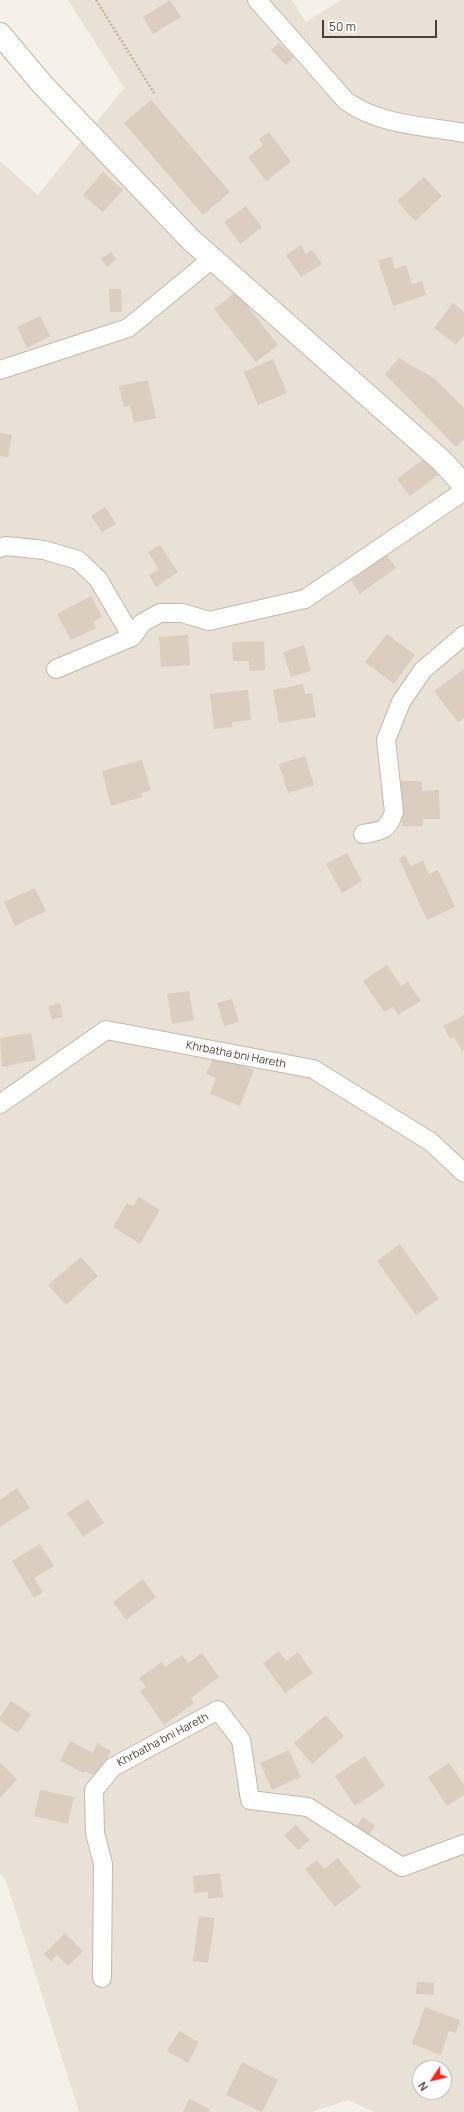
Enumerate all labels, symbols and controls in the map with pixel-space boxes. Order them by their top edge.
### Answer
scale bar [324,12,439,38]
text: 50 m [329,18,356,35]
street label: Khrbatha bni Hareth [185,1039,287,1071]
street label: Khrbatha bni Hareth [115,1710,211,1770]
north arrow [412,2060,452,2100]
text: N [414,2079,431,2094]

